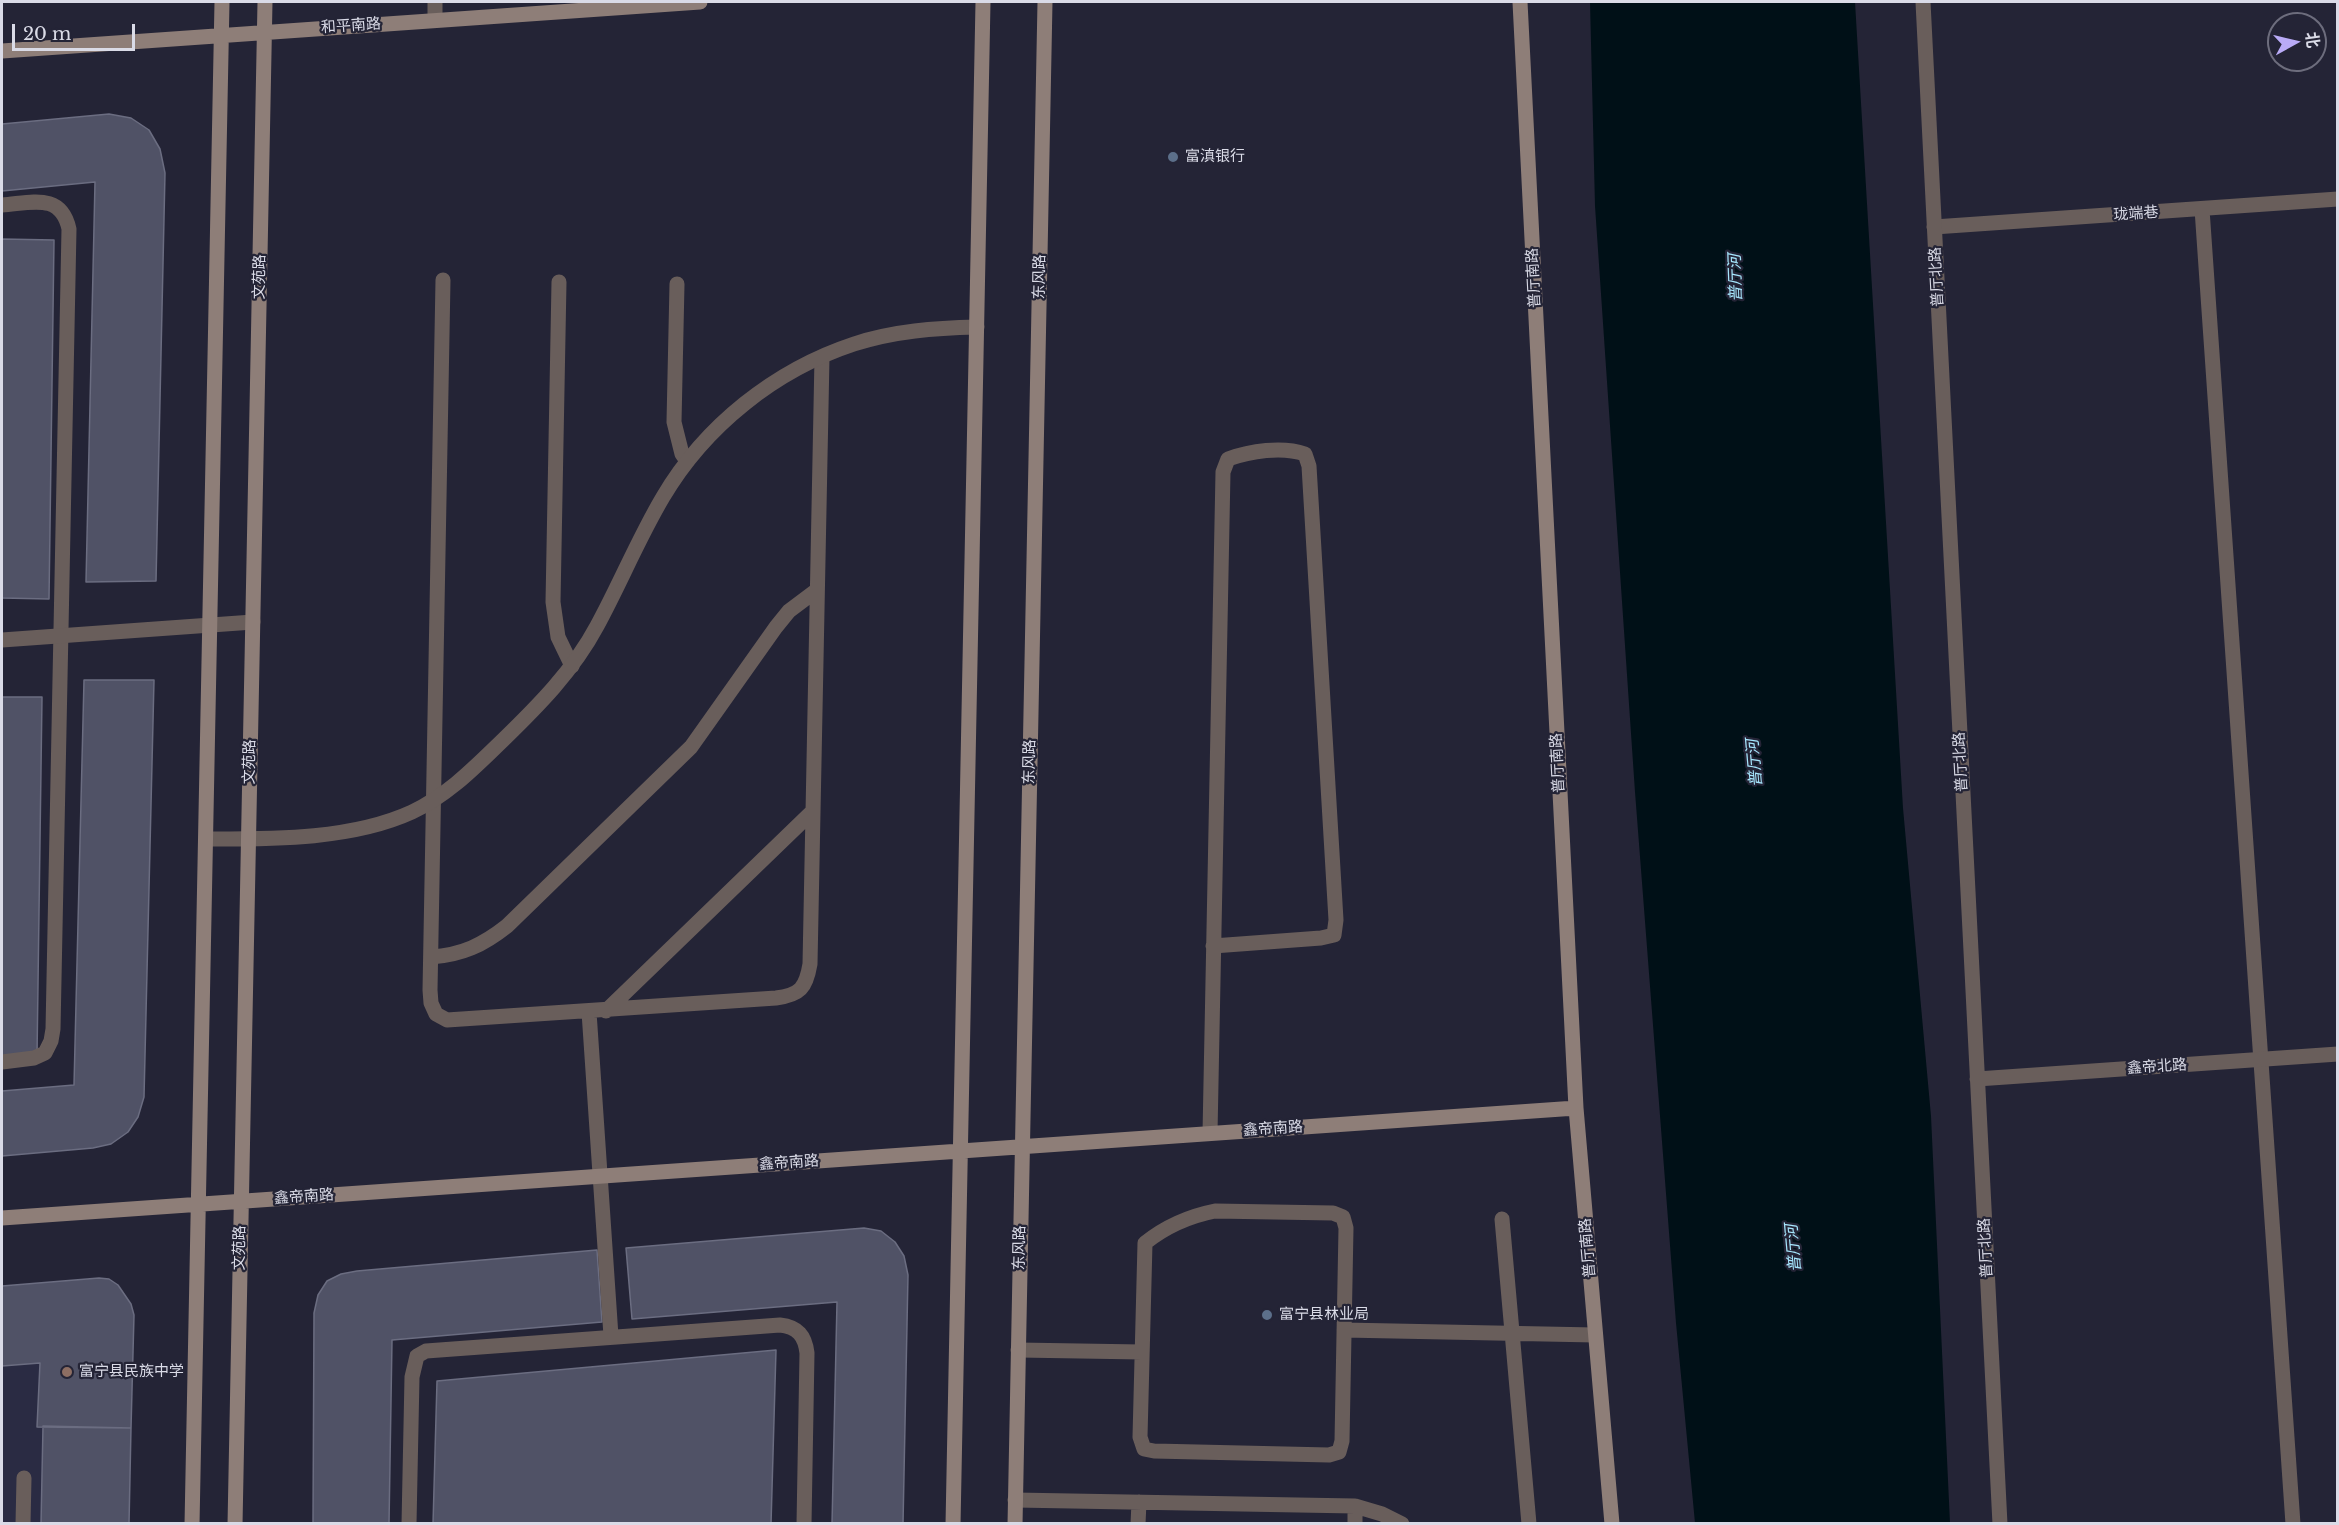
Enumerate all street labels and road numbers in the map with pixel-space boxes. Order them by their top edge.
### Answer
street label: 和平南路 [320,15,382,37]
street label: 珑端巷 [2113,203,2159,225]
street label: 普厅北路 [1926,247,1948,307]
street label: 普厅南路 [1523,248,1545,308]
street label: 文苑路 [251,254,269,300]
street label: 东风路 [1031,254,1049,300]
street label: 普厅北路 [1950,732,1972,792]
street label: 普厅南路 [1547,733,1569,793]
street label: 文苑路 [241,739,259,785]
street label: 东风路 [1021,739,1039,785]
street label: 鑫帝北路 [2126,1056,2188,1078]
street label: 鑫帝南路 [1242,1118,1304,1140]
street label: 鑫帝南路 [758,1152,820,1174]
street label: 鑫帝南路 [273,1186,335,1208]
street label: 普厅南路 [1576,1217,1600,1279]
street label: 普厅北路 [1975,1218,1997,1278]
street label: 文苑路 [231,1225,249,1271]
street label: 东风路 [1011,1225,1029,1271]

